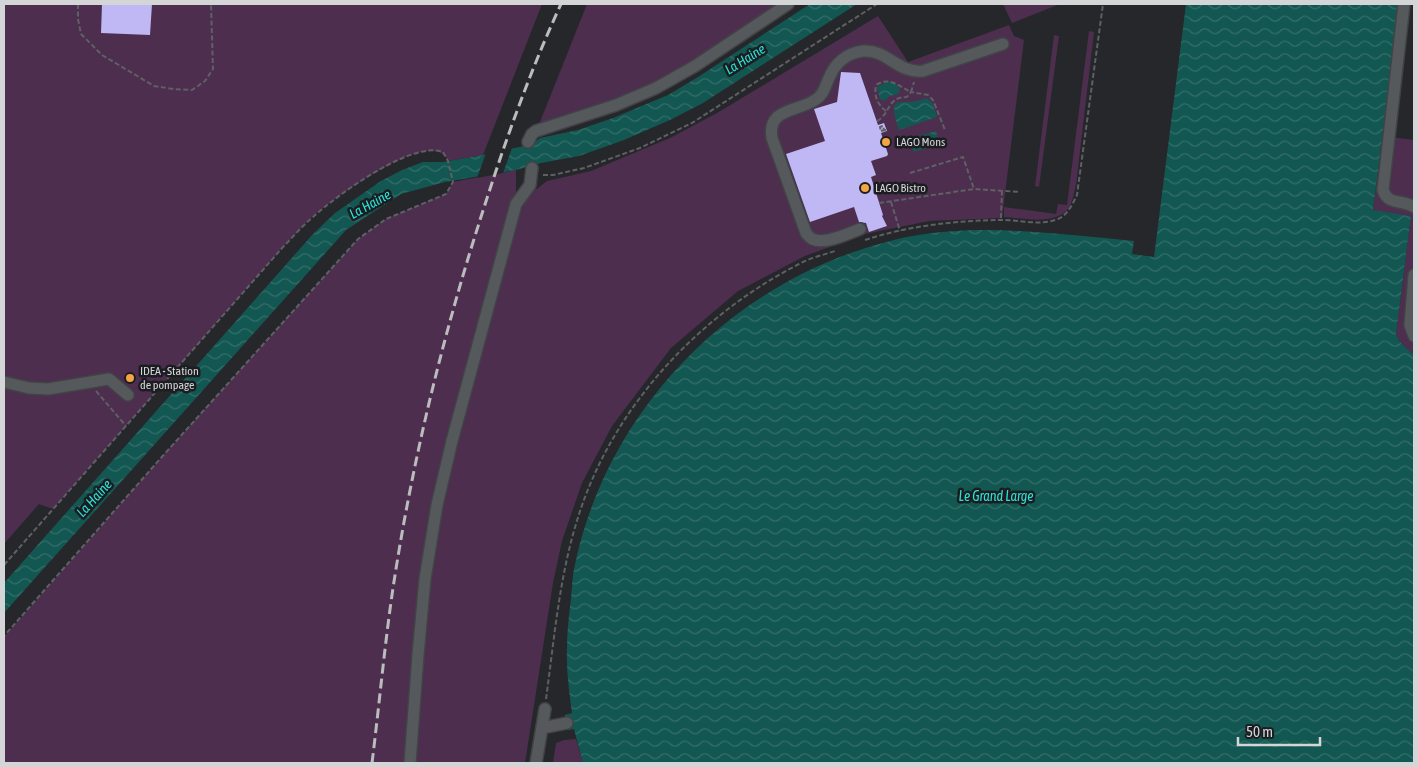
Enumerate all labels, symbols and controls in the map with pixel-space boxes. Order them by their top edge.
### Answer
water label: La Haine [722,40,768,78]
place label: LAGO Mons [896,135,945,149]
marker: LAGO Mons [880,136,892,148]
place label: LAGO Bistro [875,181,926,195]
marker: LAGO Bistro [859,182,871,194]
water label: La Haine [347,186,393,222]
place label: IDEA - Station de pompage [140,364,199,392]
marker: IDEA - Station de pompage [124,372,136,384]
water label: La Haine [73,476,115,520]
water label: Le Grand Large [959,488,1033,504]
scale bar [1238,714,1320,746]
text: 50 m [1246,723,1273,740]

